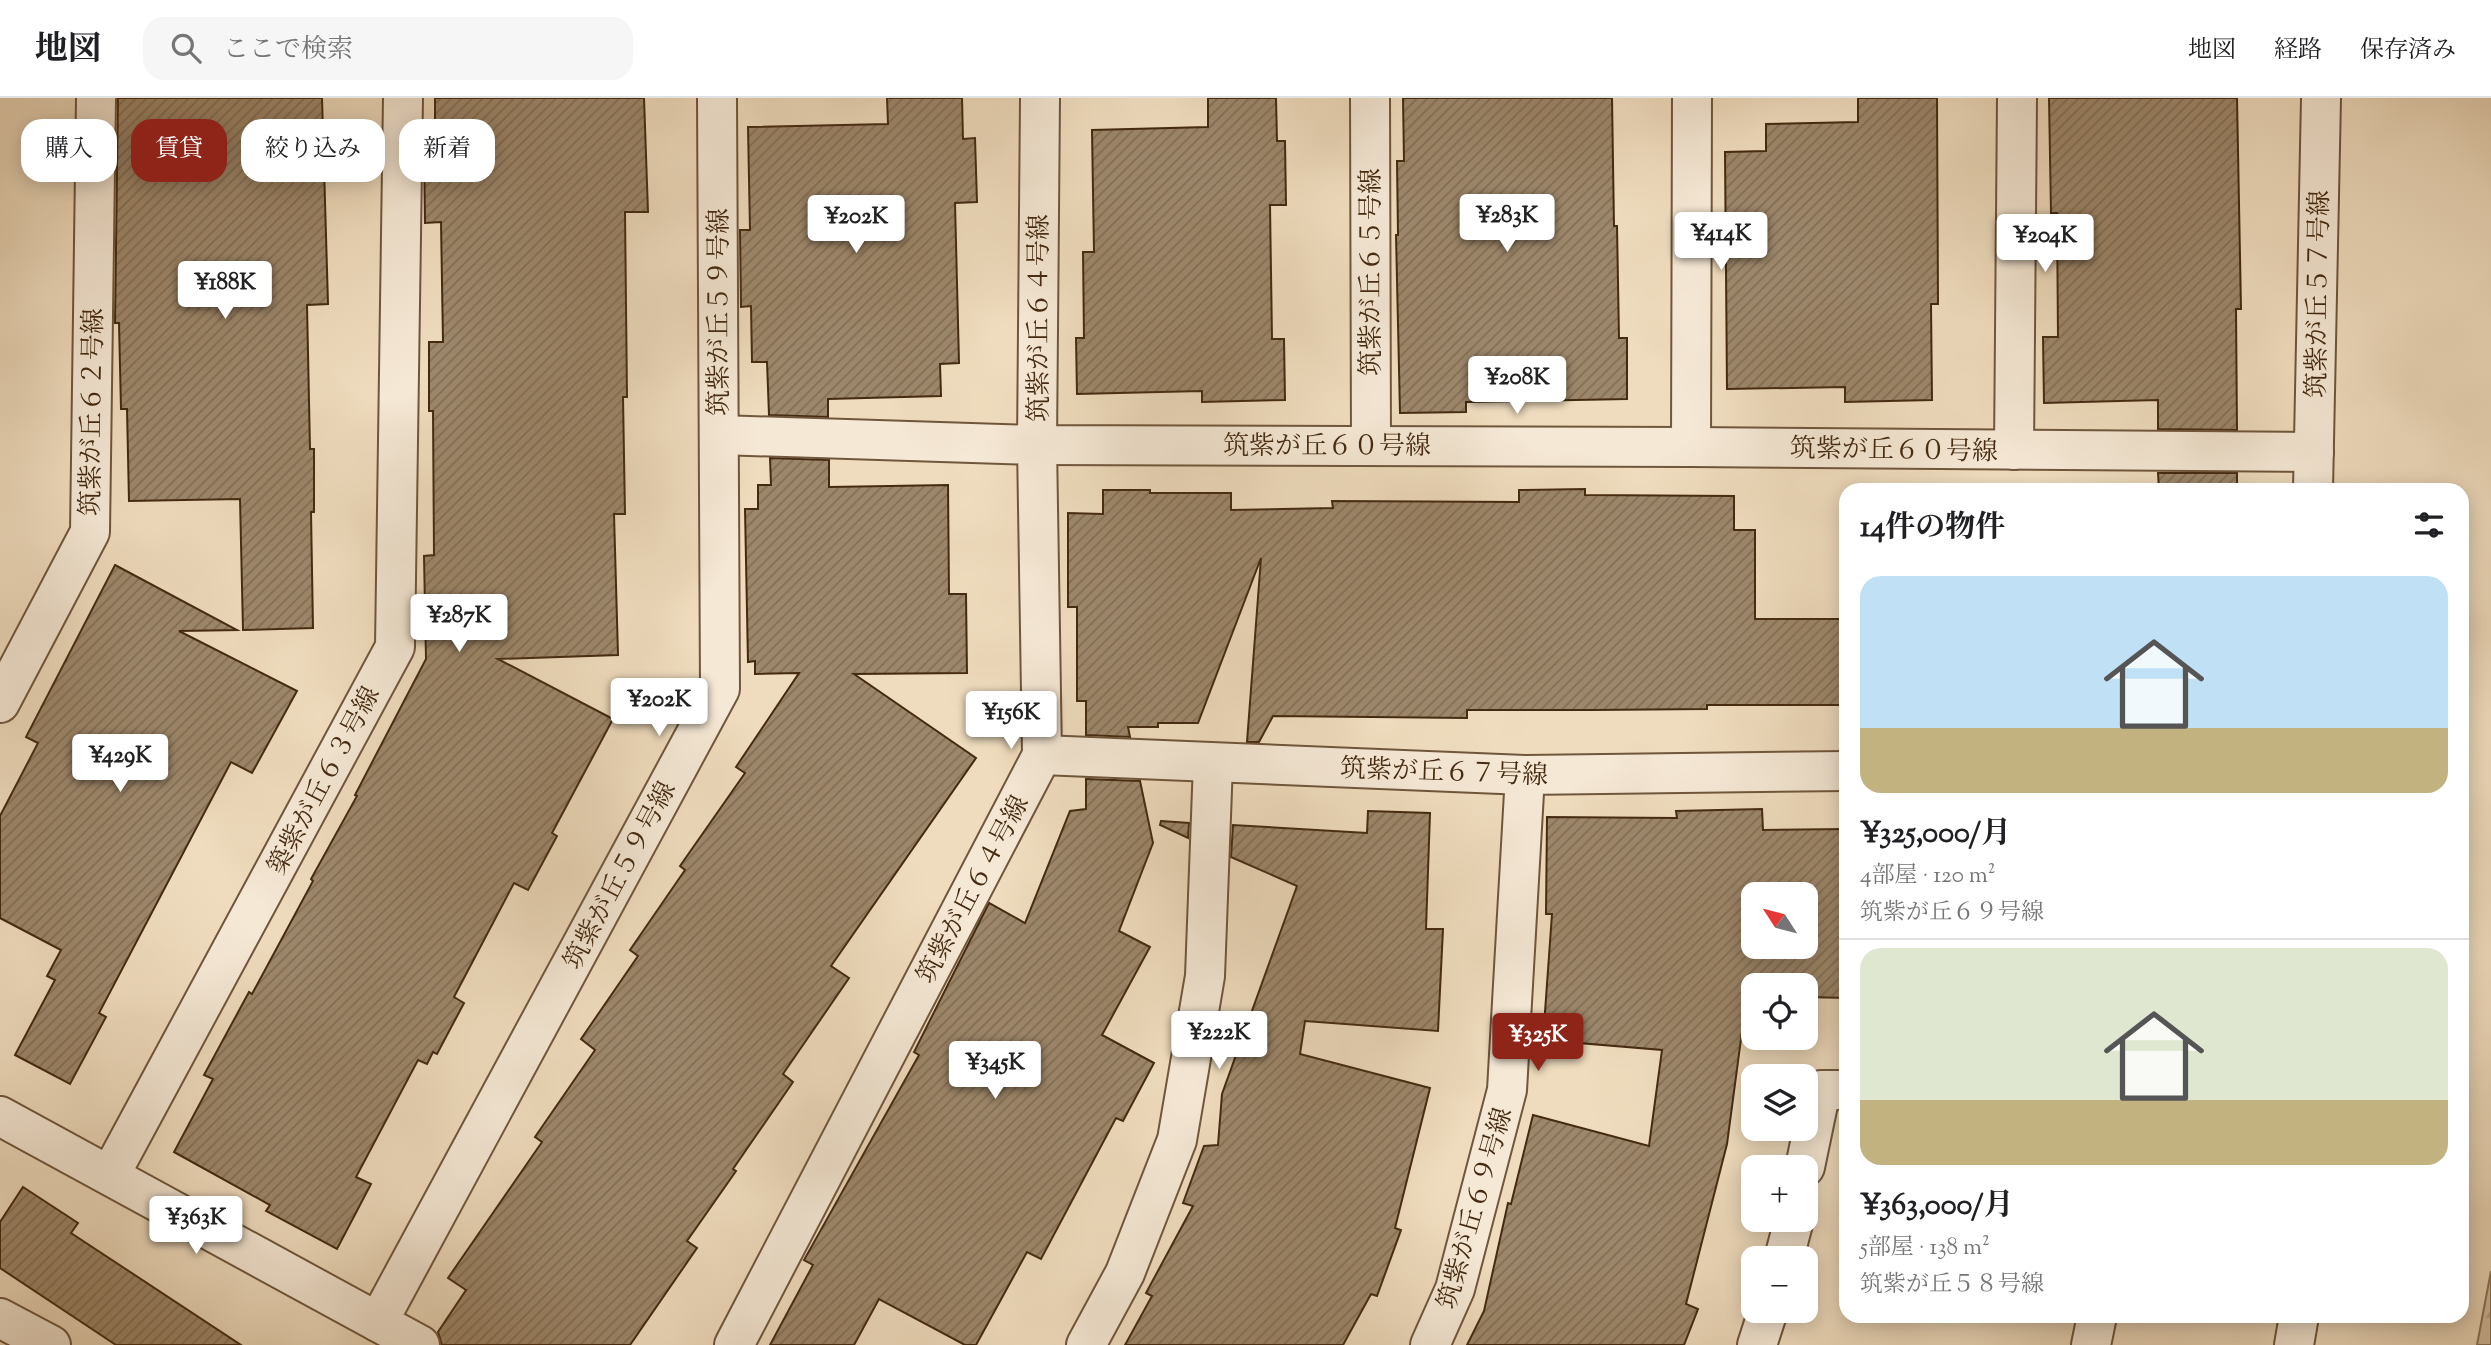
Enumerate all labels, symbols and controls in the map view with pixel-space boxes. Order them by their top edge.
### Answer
search box [143,17,633,80]
text: 地図 [35,27,101,75]
icon: search [167,29,205,67]
text: ここで検索 [223,32,353,69]
text: 地図 [2188,34,2236,68]
text: 経路 [2274,34,2322,68]
text: 保存済み [2360,34,2456,68]
chip: 購入 [21,119,117,182]
chip: 賃貸 [131,119,227,182]
chip: 絞り込み [241,119,385,182]
chip: 新着 [399,119,495,182]
street label: 筑紫が丘６５号線 [1354,168,1391,376]
street label: 筑紫が丘５７号線 [2299,190,2340,398]
pin: ¥283K [1458,194,1556,254]
pin: ¥202K [807,195,905,255]
text: ¥283K [1476,200,1538,233]
text: ¥202K [824,201,888,234]
street label: 筑紫が丘５９号線 [702,208,739,416]
pin: ¥414K [1672,212,1770,272]
street label: 筑紫が丘６４号線 [1022,214,1059,422]
pin: ¥204K [1996,214,2094,274]
text: ¥414K [1690,218,1752,251]
text: ¥204K [2013,220,2077,253]
pin: ¥188K [176,262,274,321]
text: ¥188K [194,267,256,300]
street label: 筑紫が丘６２号線 [73,308,114,516]
pin: ¥208K [1468,356,1566,416]
text: ¥208K [1484,362,1550,395]
street label: 筑紫が丘６０号線 [1223,429,1431,466]
street label: 筑紫が丘６０号線 [1790,431,1998,472]
icon: filters [2410,506,2448,544]
text: 14件の物件 [1860,507,2005,550]
pin: ¥287K [410,594,508,654]
text: ¥287K [426,600,492,633]
icon: home [2091,621,2217,747]
pin: ¥202K [610,678,708,738]
street label: 築紫が丘６３号線 [260,681,390,882]
text: ¥202K [627,684,691,717]
pin: ¥156K [962,692,1060,751]
text: ¥156K [982,697,1040,730]
pin: ¥429K [71,734,169,794]
text: ¥429K [88,740,152,773]
street label: 筑紫が丘６７号線 [1339,751,1549,796]
street label: 筑紫が丘５９号線 [556,776,686,977]
street label: 筑紫が丘６４号線 [909,790,1039,991]
text: ¥325,000/月 [1860,813,2011,856]
text: 4部屋 · 120 m² [1860,860,1996,893]
north arrow [1741,882,1818,959]
map controls [1741,882,1818,1323]
text: 筑紫が丘６９号線 [1860,897,2044,930]
button: locate [1741,973,1818,1050]
icon: home [2091,993,2217,1119]
pin: ¥222K [1170,1012,1268,1071]
pin: ¥325K [1489,1014,1587,1073]
text: ¥222K [1187,1017,1251,1050]
text: ¥325K [1508,1019,1568,1052]
pin: ¥345K [946,1042,1044,1101]
text: ¥345K [965,1047,1025,1080]
button: layers [1741,1064,1818,1141]
street label: 筑紫が丘６９号線 [1430,1104,1523,1314]
button: + [1741,1155,1818,1232]
text: ¥363,000/月 [1860,1185,2013,1228]
pin: ¥363K [147,1196,245,1256]
text: ¥363K [165,1202,227,1235]
text: 5部屋 · 138 m² [1860,1232,1990,1265]
button: − [1741,1246,1818,1323]
text: 筑紫が丘５８号線 [1860,1269,2044,1302]

